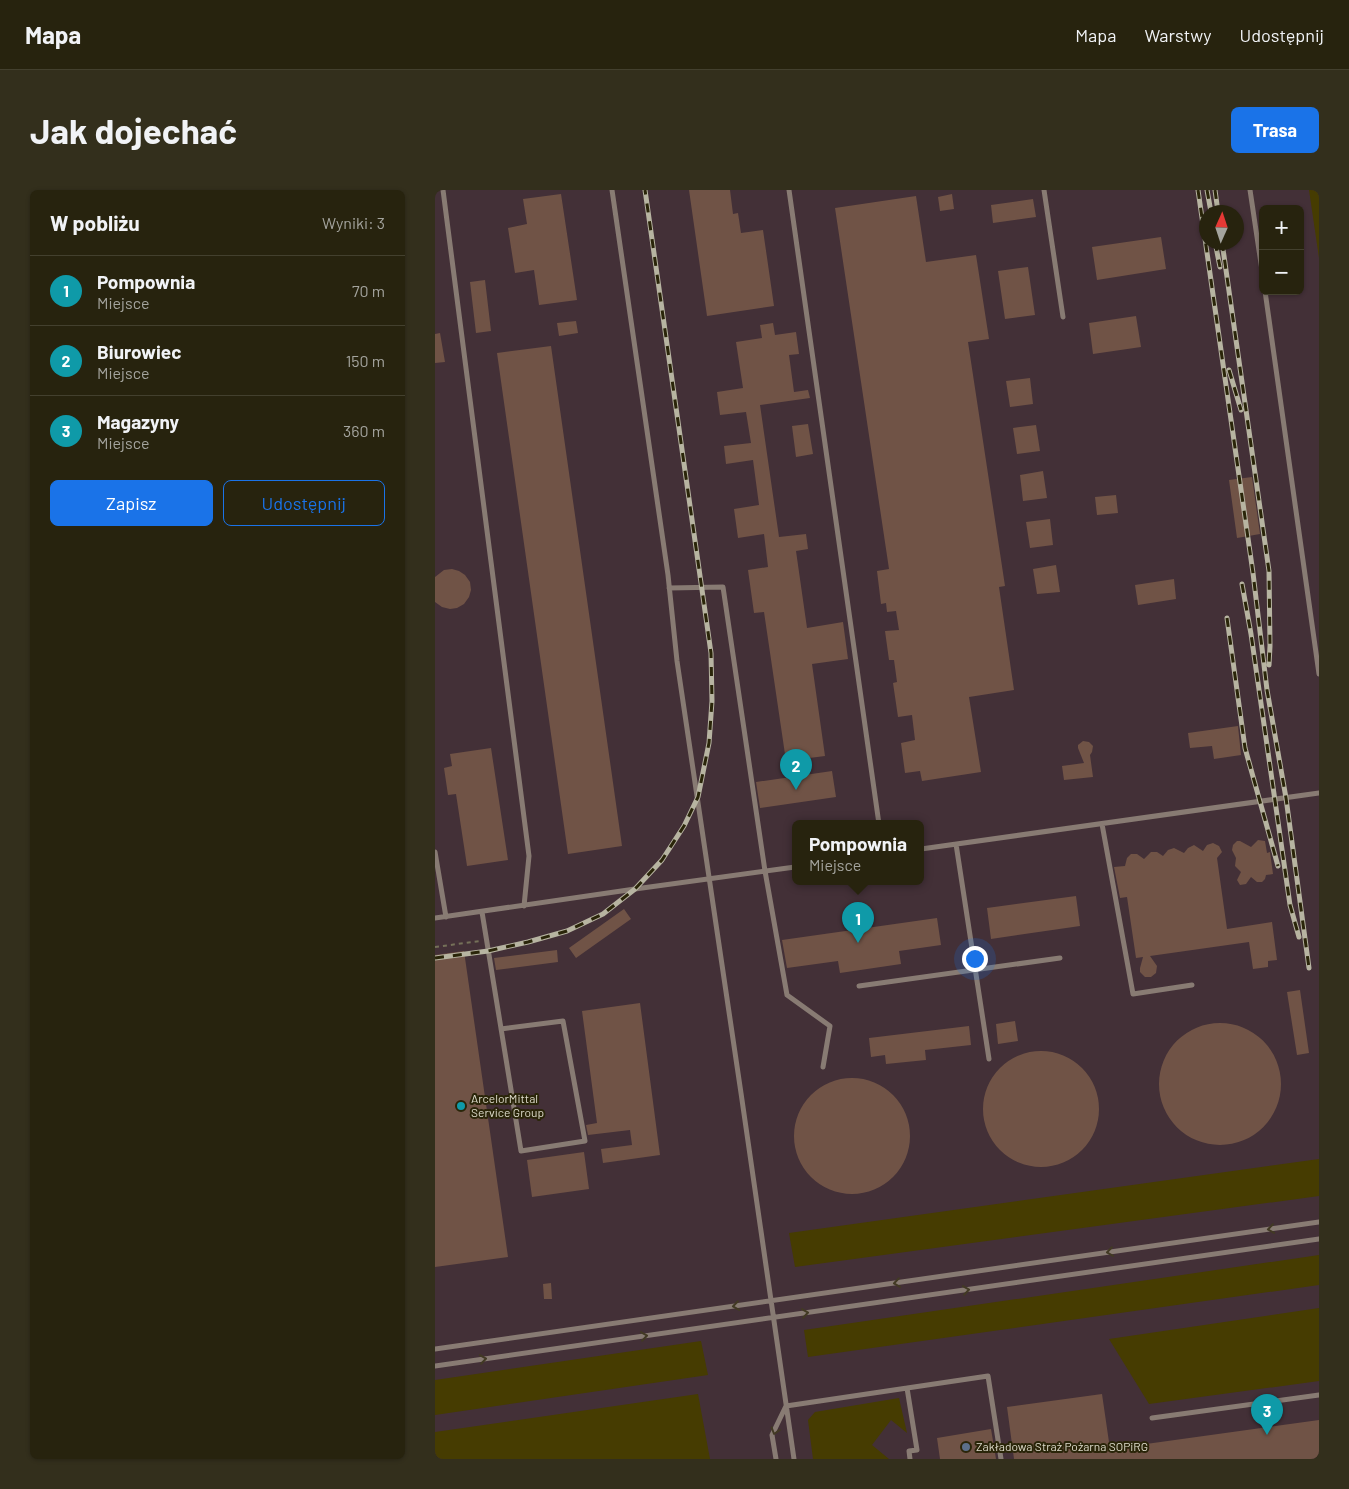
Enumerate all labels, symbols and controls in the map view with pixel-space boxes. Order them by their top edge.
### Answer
text: Mapa [25,20,81,49]
text: Mapa [1075,24,1116,46]
text: Warstwy [1144,24,1212,46]
text: Udostępnij [1240,24,1324,46]
button: Trasa [1231,107,1319,153]
text: Jak dojechać [30,109,237,151]
north arrow [1199,205,1244,250]
map controls [1259,205,1304,295]
button: + [1259,205,1304,250]
text: W pobliżu [50,210,140,235]
text: Wyniki: 3 [322,213,385,232]
button: − [1259,250,1304,295]
text: Pompownia [97,270,195,293]
text: 1 [63,281,69,300]
text: 70 m [352,281,385,300]
text: Miejsce [97,293,149,312]
text: Biurowiec [97,340,181,363]
text: 2 [62,351,70,370]
text: 150 m [346,351,385,370]
text: Miejsce [97,363,149,382]
text: Magazyny [97,410,179,433]
text: 3 [62,421,70,440]
text: 360 m [343,421,385,440]
text: Miejsce [97,433,149,452]
button: Zapisz [50,480,213,526]
button: Udostępnij [223,480,385,526]
pin: 2 [780,749,812,790]
popup [792,820,924,885]
text: Pompownia [809,832,907,855]
text: Miejsce [809,855,861,874]
pin: 1 [842,902,874,943]
your location [962,946,988,972]
place label: ArcelorMittal Service Group [471,1091,544,1119]
marker: ArcelorMittal Service Group [455,1100,467,1112]
one-way arrow [1266,1223,1274,1234]
one-way arrow [1106,1246,1114,1257]
one-way arrow [893,1277,901,1287]
one-way arrow [962,1285,970,1296]
one-way arrow [732,1300,740,1311]
one-way arrow [801,1308,809,1319]
one-way arrow [640,1331,648,1342]
one-way arrow [480,1354,488,1365]
pin: 3 [1251,1394,1283,1435]
one-way arrow [770,1427,781,1436]
place label: Zakładowa Straż Pożarna SOPiRG [976,1439,1148,1453]
marker: Zakładowa Straż Pożarna SOPiRG [960,1441,972,1453]

